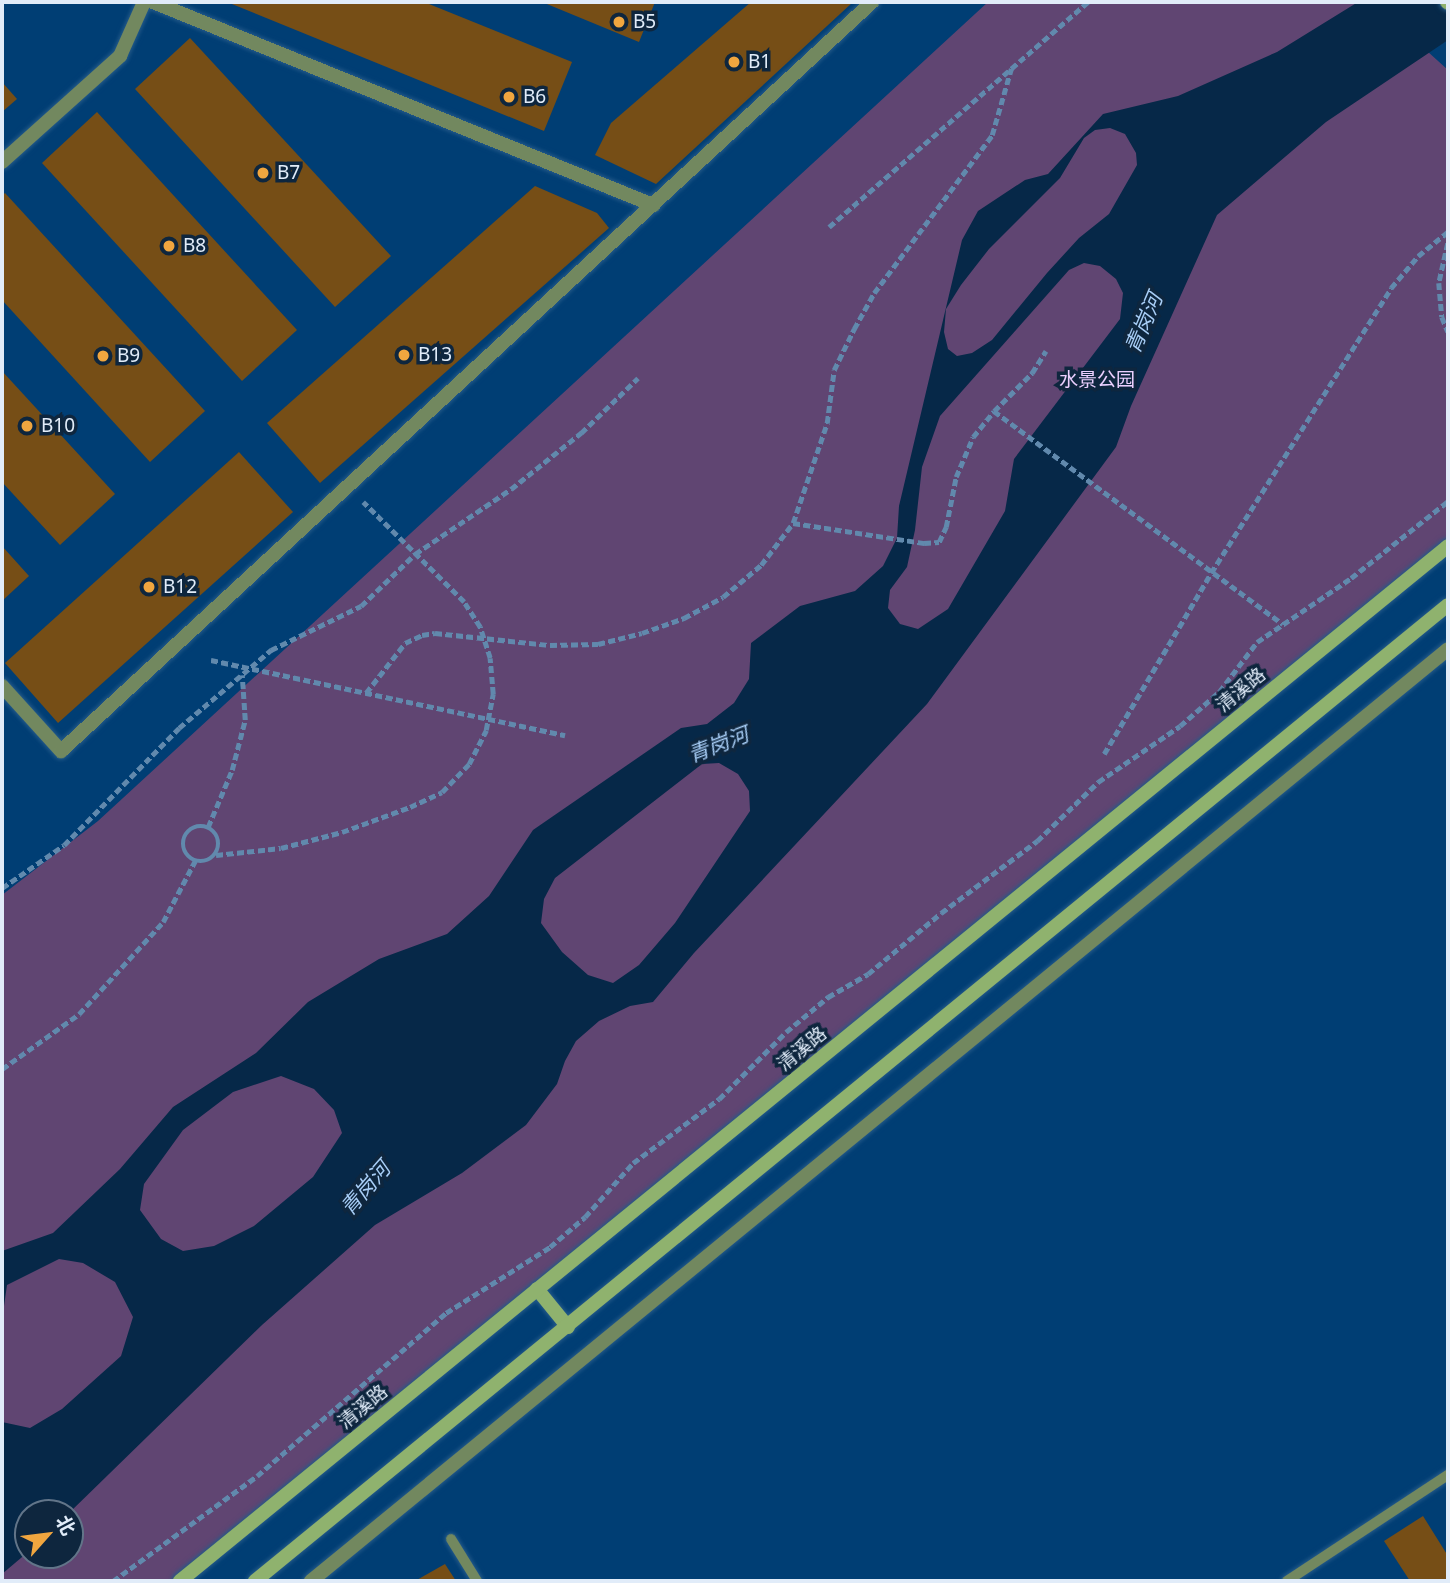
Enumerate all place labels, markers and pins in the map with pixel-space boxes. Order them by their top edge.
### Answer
place label: B5 [633,11,656,33]
marker: B5 [611,14,627,30]
place label: B1 [748,51,771,73]
marker: B1 [726,54,742,70]
place label: B6 [523,86,546,108]
marker: B6 [501,89,517,105]
place label: B7 [277,162,300,184]
marker: B7 [255,165,271,181]
place label: B8 [183,235,206,257]
marker: B8 [161,238,177,254]
place label: B13 [418,344,452,366]
place label: B9 [117,345,140,367]
marker: B13 [396,347,412,363]
marker: B9 [95,348,111,364]
place label: B10 [41,415,75,437]
marker: B10 [19,418,35,434]
place label: B12 [163,576,197,598]
marker: B12 [141,579,157,595]

